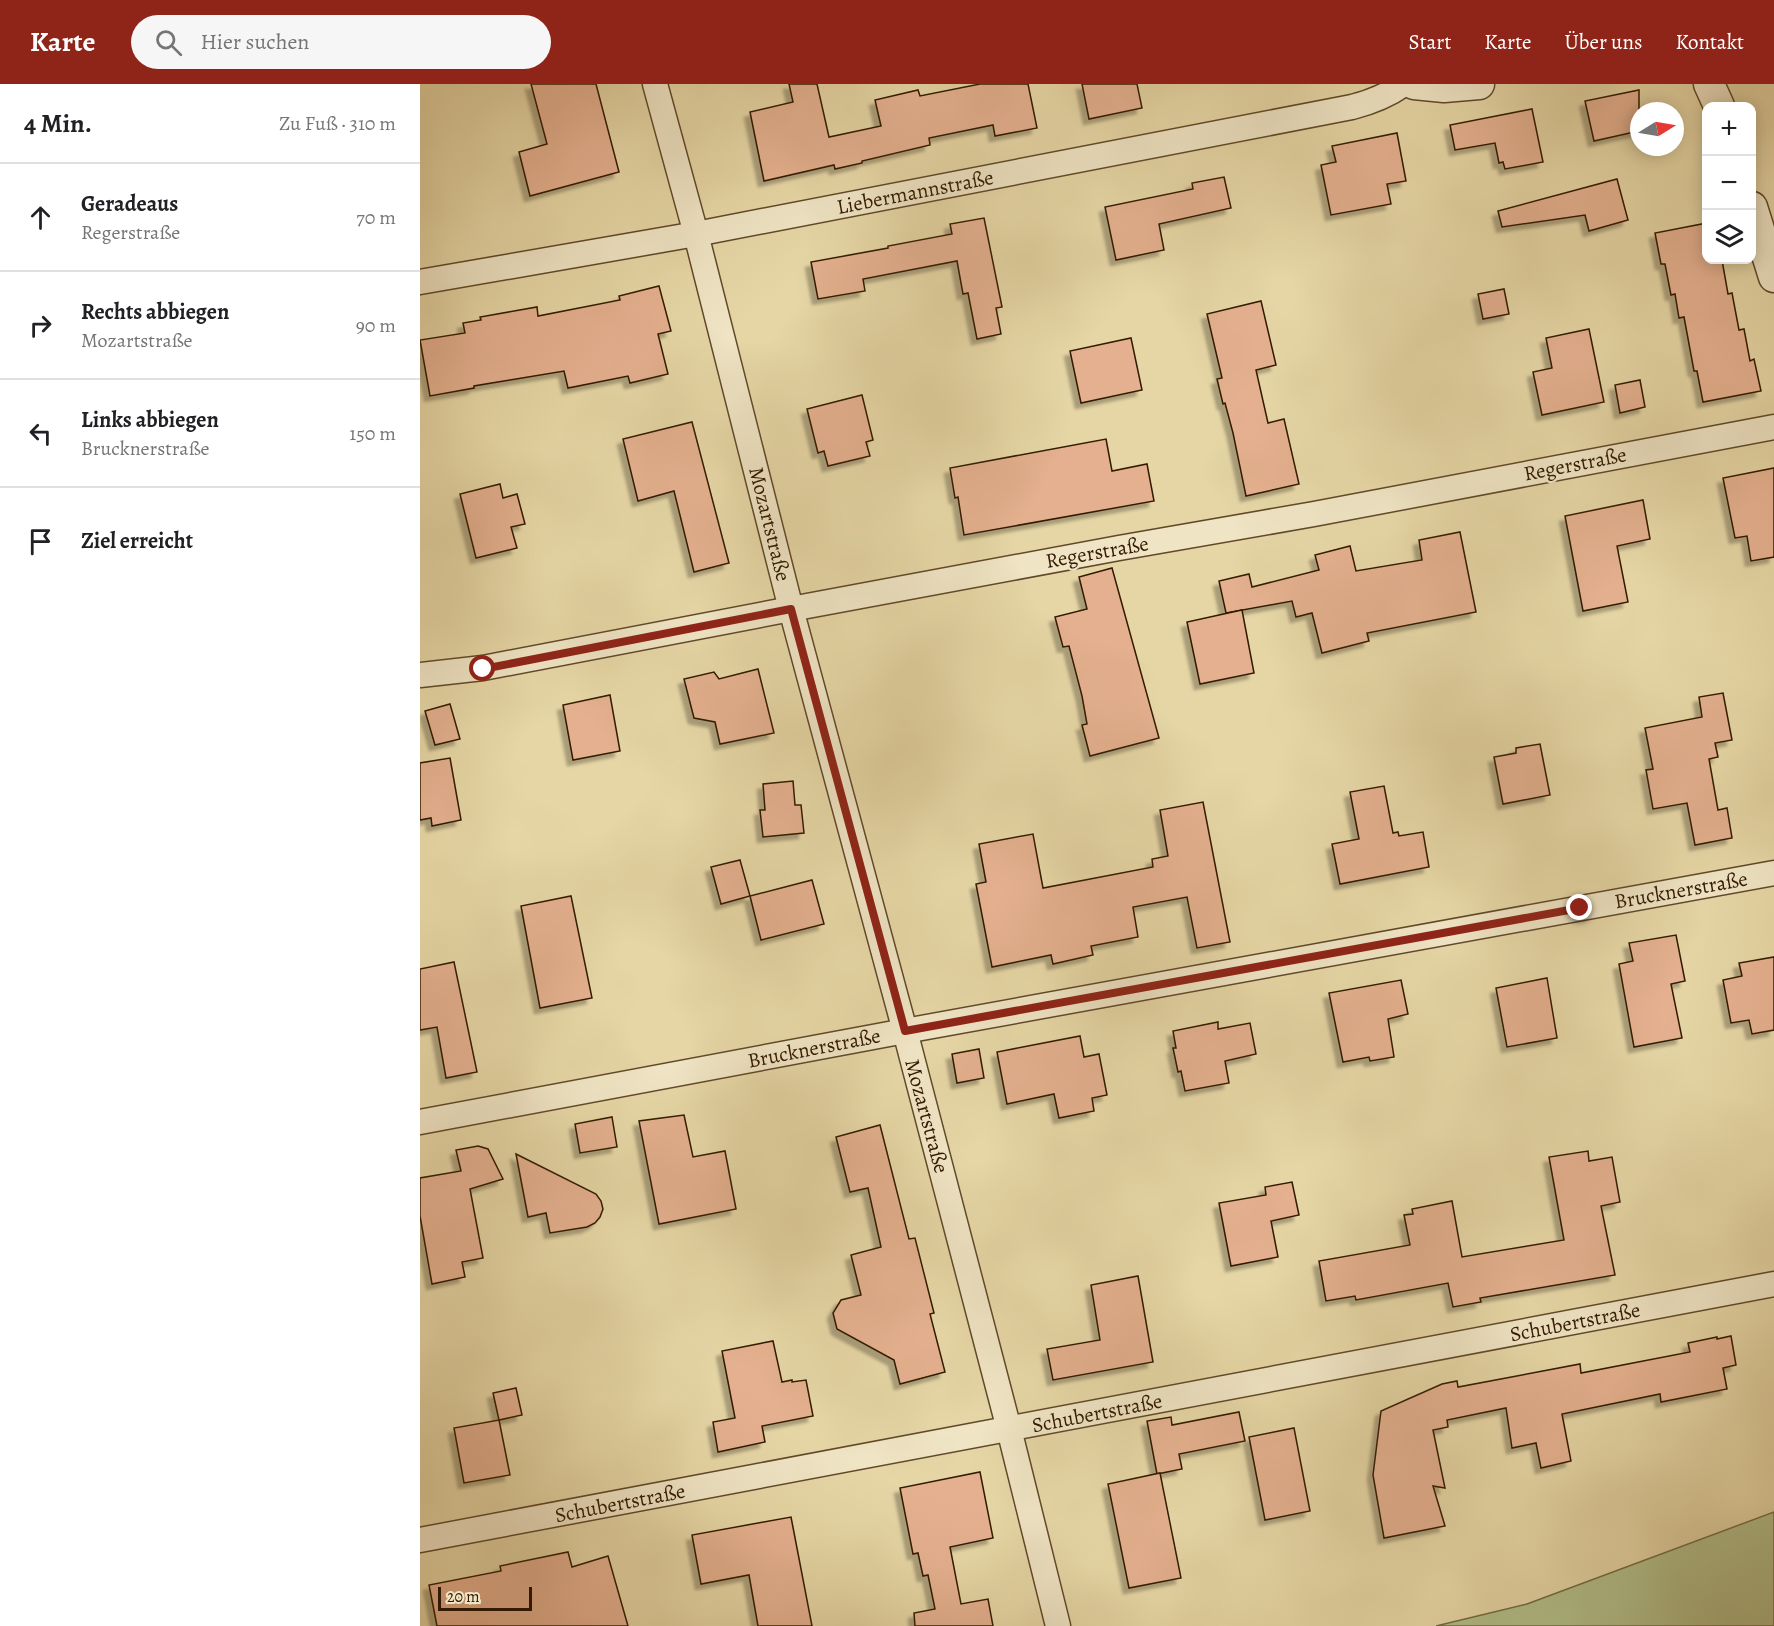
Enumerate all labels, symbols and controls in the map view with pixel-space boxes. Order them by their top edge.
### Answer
search box [131,15,551,69]
text: Karte [30,23,95,61]
icon: search [152,26,185,59]
text: Hier suchen [200,27,309,57]
text: Start [1409,28,1451,56]
text: Karte [1484,28,1532,56]
text: Über uns [1565,28,1642,56]
text: Kontakt [1675,28,1744,56]
north arrow [1630,102,1684,156]
map controls [1702,102,1756,264]
button: + [1702,102,1756,156]
text: 4 Min. [24,106,92,141]
text: Zu Fuß · 310 m [279,110,396,137]
button: − [1702,156,1756,210]
street label: Liebermannstraße [834,163,996,221]
text: Geradeaus [81,189,178,219]
icon: ahead [24,201,57,234]
text: 70 m [356,204,396,231]
button: layers [1702,210,1756,264]
text: Regerstraße [81,219,180,246]
text: Rechts abbiegen [81,297,229,327]
icon: right [24,309,57,342]
text: 90 m [356,312,396,339]
text: Mozartstraße [81,327,192,354]
text: Links abbiegen [81,405,219,435]
icon: left [24,417,57,450]
text: 150 m [349,420,396,447]
text: Brucknerstraße [81,435,209,462]
street label: Regerstraße [1521,440,1629,488]
street label: Mozartstraße [742,464,798,584]
icon: arrive [24,525,57,558]
text: Ziel erreicht [81,526,193,556]
street label: Regerstraße [1043,529,1151,575]
route start [469,655,495,681]
street label: Brucknerstraße [1612,865,1750,915]
route end [1566,894,1592,920]
street label: Brucknerstraße [745,1021,883,1075]
street label: Mozartstraße [898,1056,956,1176]
street label: Schubertstraße [1508,1296,1642,1348]
street label: Schubertstraße [1030,1387,1164,1439]
street label: Schubertstraße [553,1477,687,1529]
scale bar [438,1584,532,1612]
text: 20 m [447,1586,480,1608]

